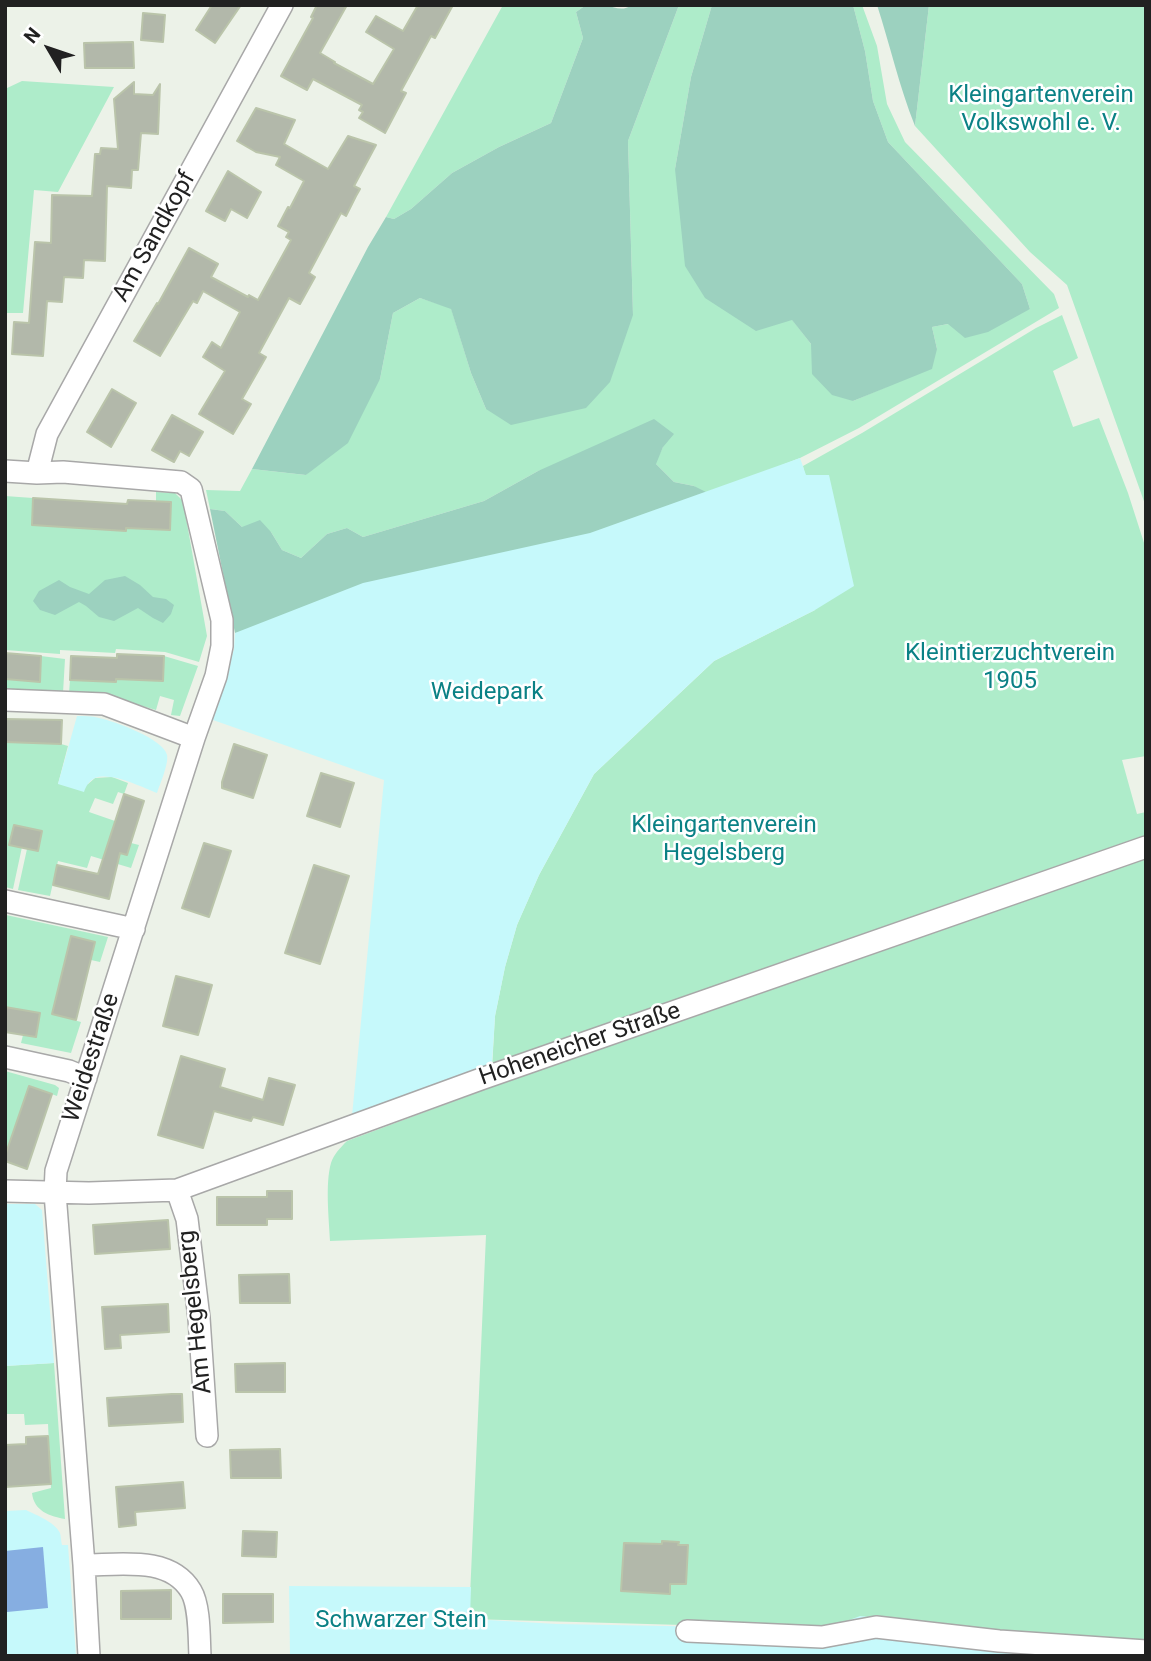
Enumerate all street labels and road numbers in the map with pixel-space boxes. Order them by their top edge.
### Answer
street label: Am Sandkopf [107,167,203,307]
street label: Weidestraße [58,990,126,1126]
street label: Hoheneicher Straße [476,997,684,1093]
street label: Am Hegelsberg [173,1229,219,1395]

